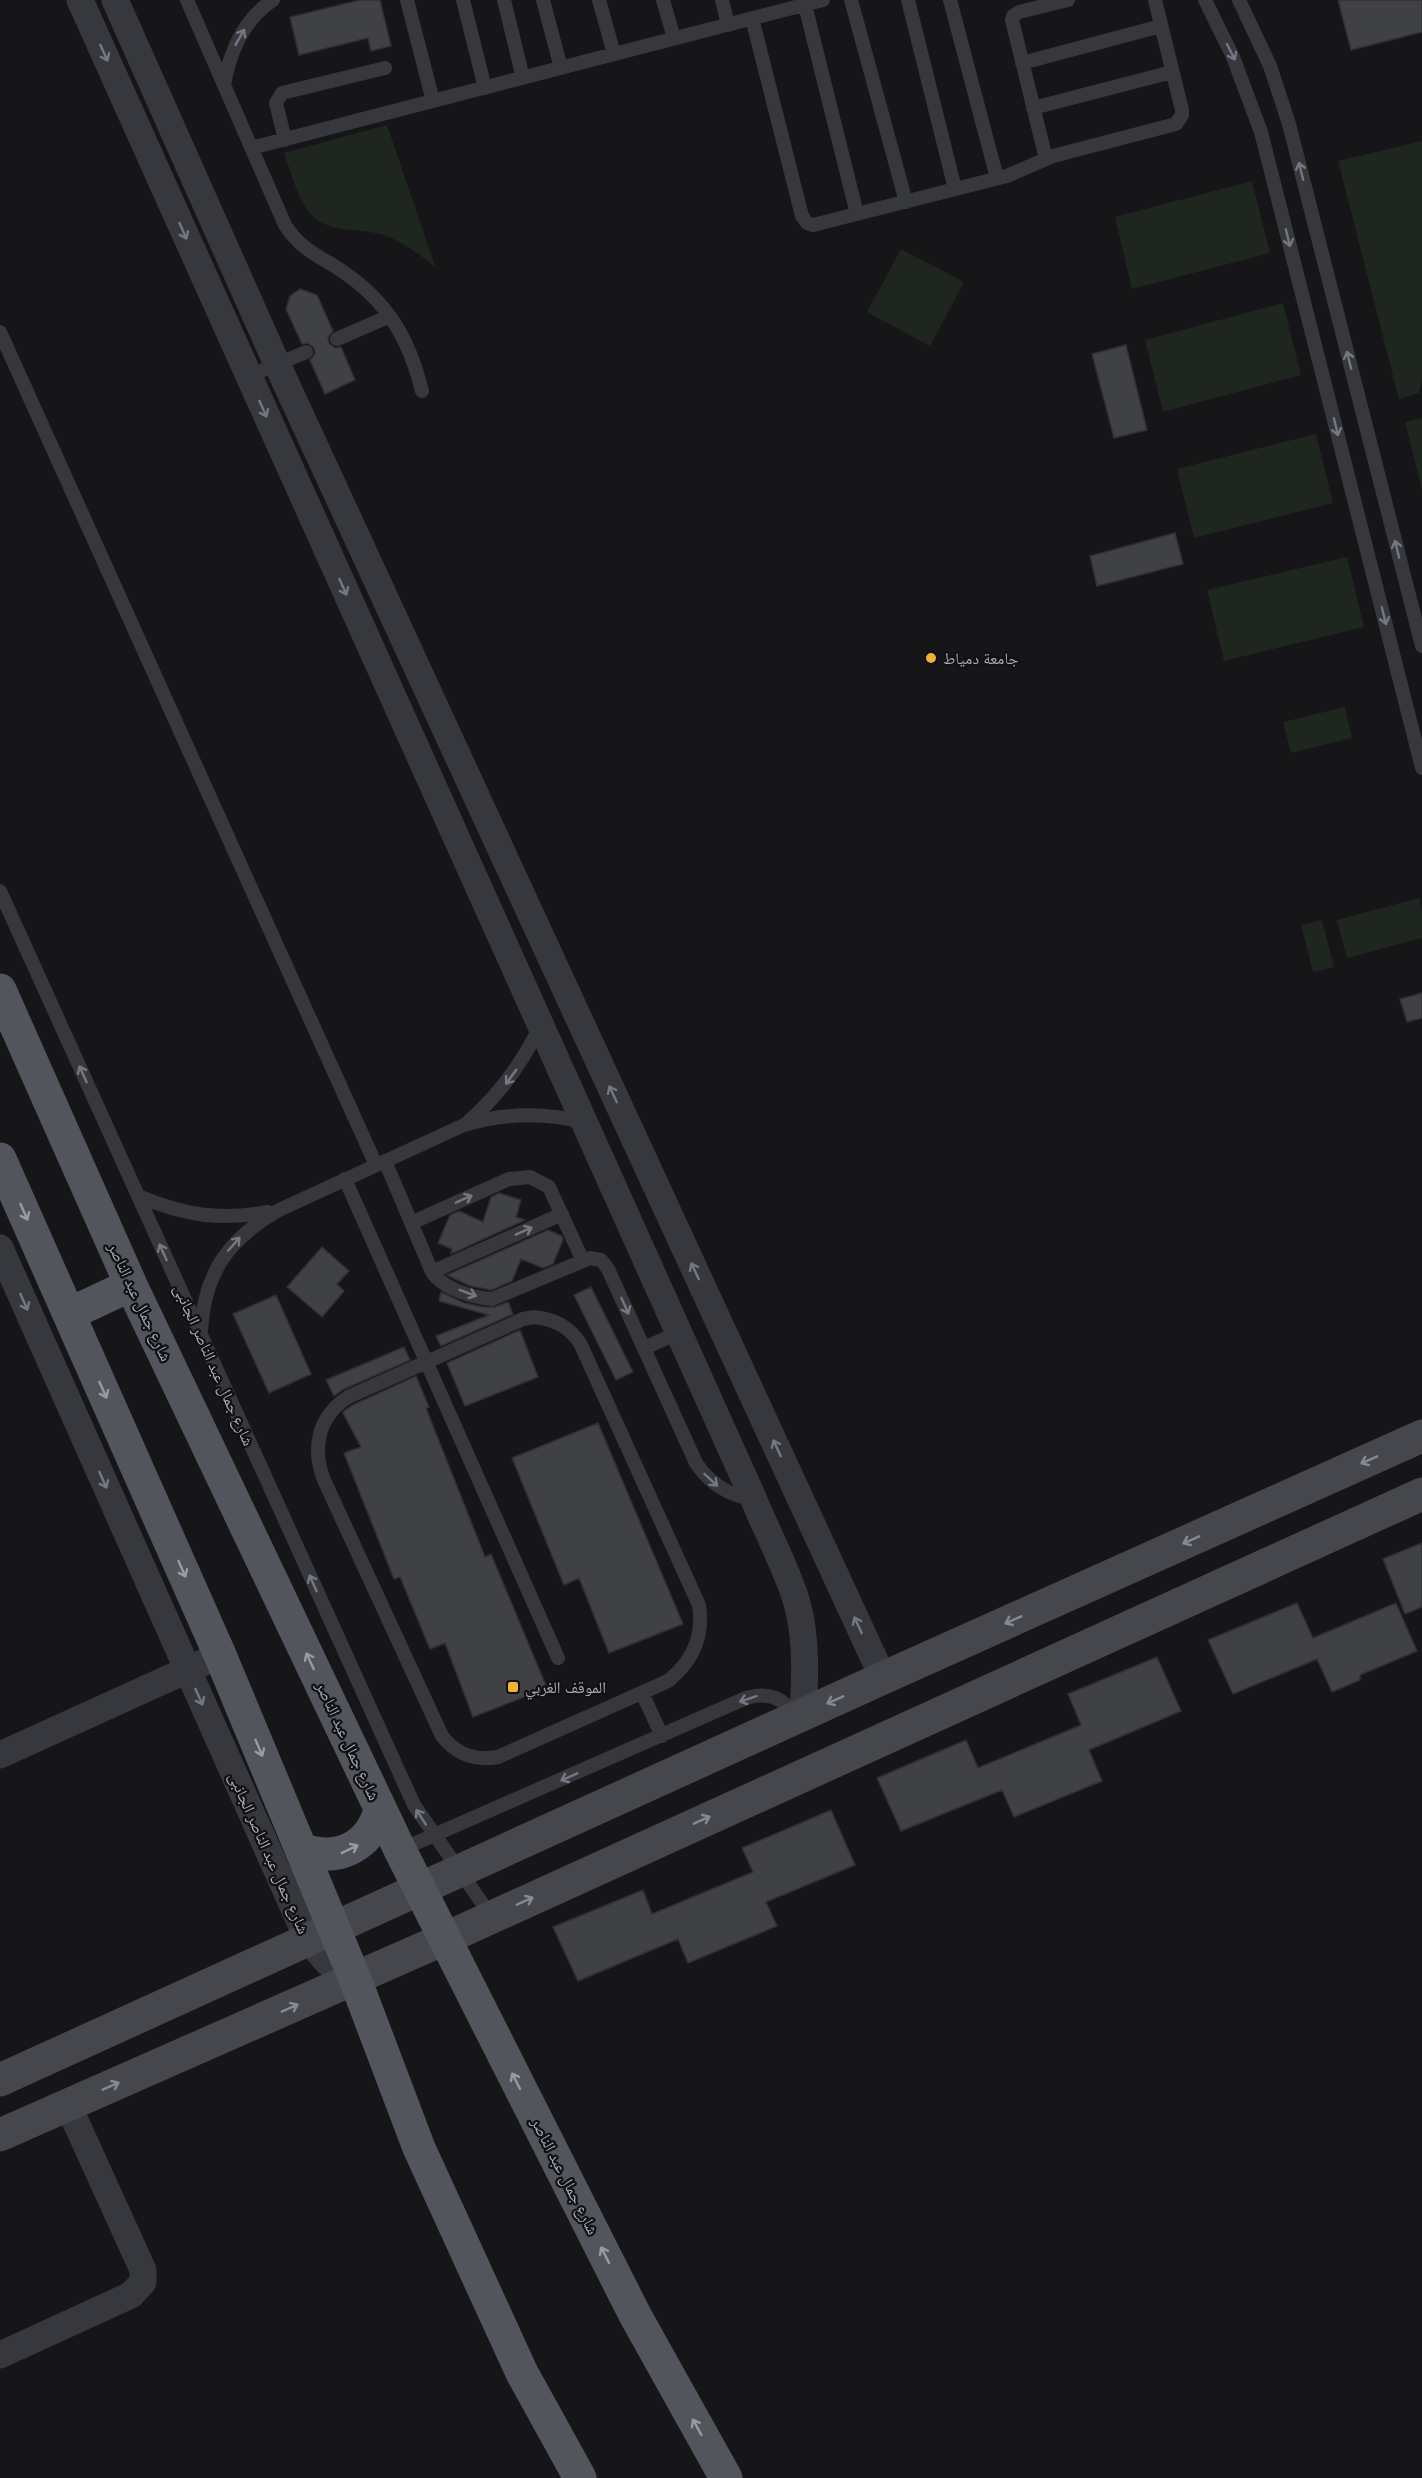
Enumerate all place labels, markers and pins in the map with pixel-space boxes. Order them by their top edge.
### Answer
place label: جامعة دمياط [943,649,1019,668]
marker: جامعة دمياط [924,651,938,665]
place label: الموقف الغربي [525,1678,606,1700]
marker: الموقف الغربي [506,1680,520,1694]

